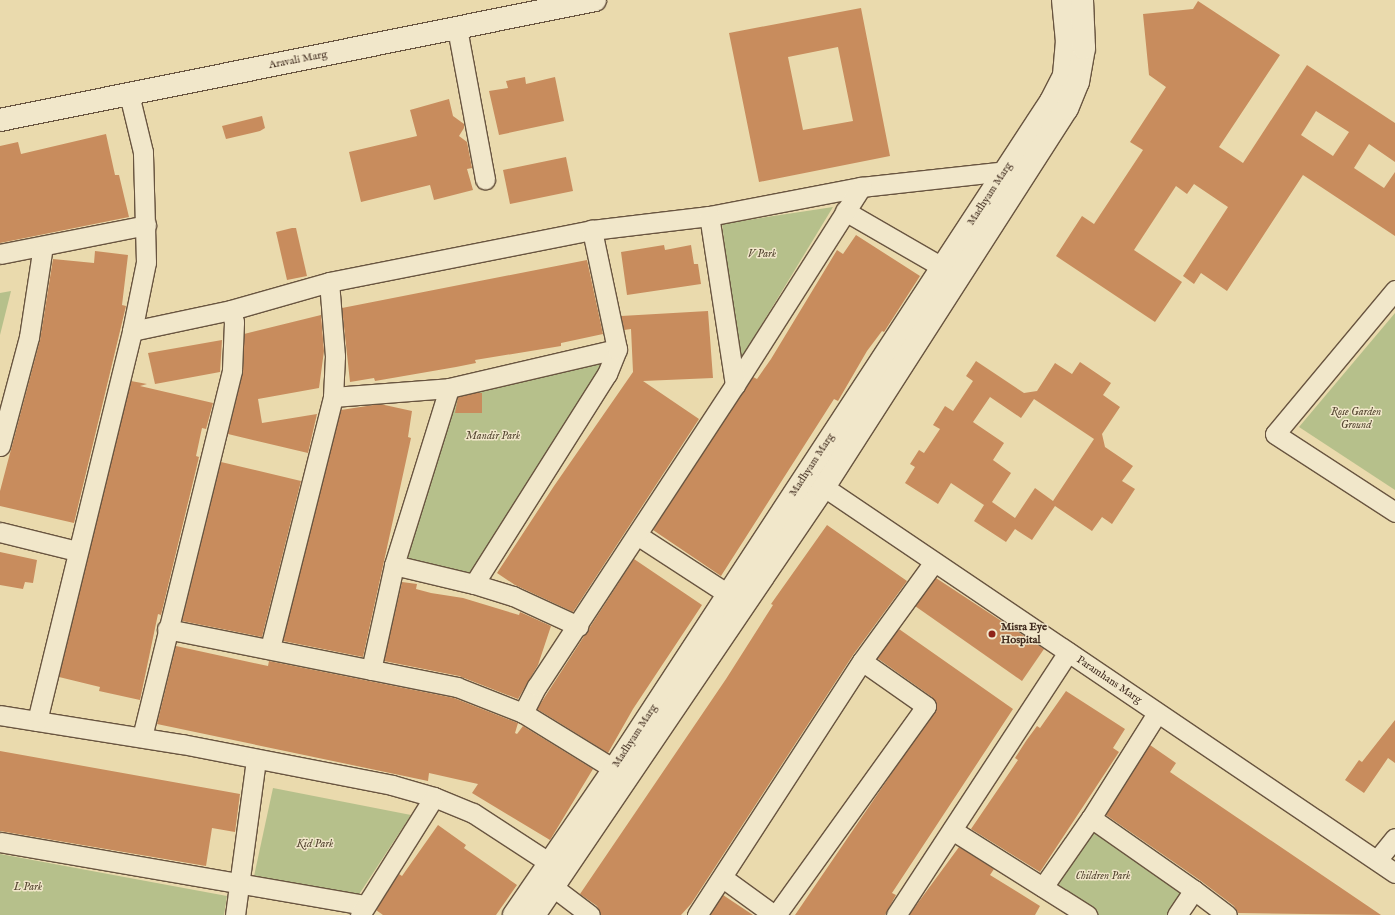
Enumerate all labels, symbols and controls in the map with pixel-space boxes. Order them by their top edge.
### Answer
street label: Aravali Marg [268,48,328,72]
street label: Madhyam Marg [965,160,1015,228]
park label: V Park [748,247,776,261]
park label: Rose Garden Ground [1331,406,1381,432]
park label: Mandir Park [466,429,520,443]
street label: Madhyam Marg [787,431,837,499]
place label: Misra Eye Hospital [1001,621,1047,647]
marker: Misra Eye Hospital [986,628,998,640]
street label: Paramhans Marg [1074,653,1144,707]
street label: Madhyam Marg [610,702,660,770]
park label: Kid Park [297,837,333,851]
park label: Children Park [1076,869,1130,883]
park label: L Park [14,880,42,894]

